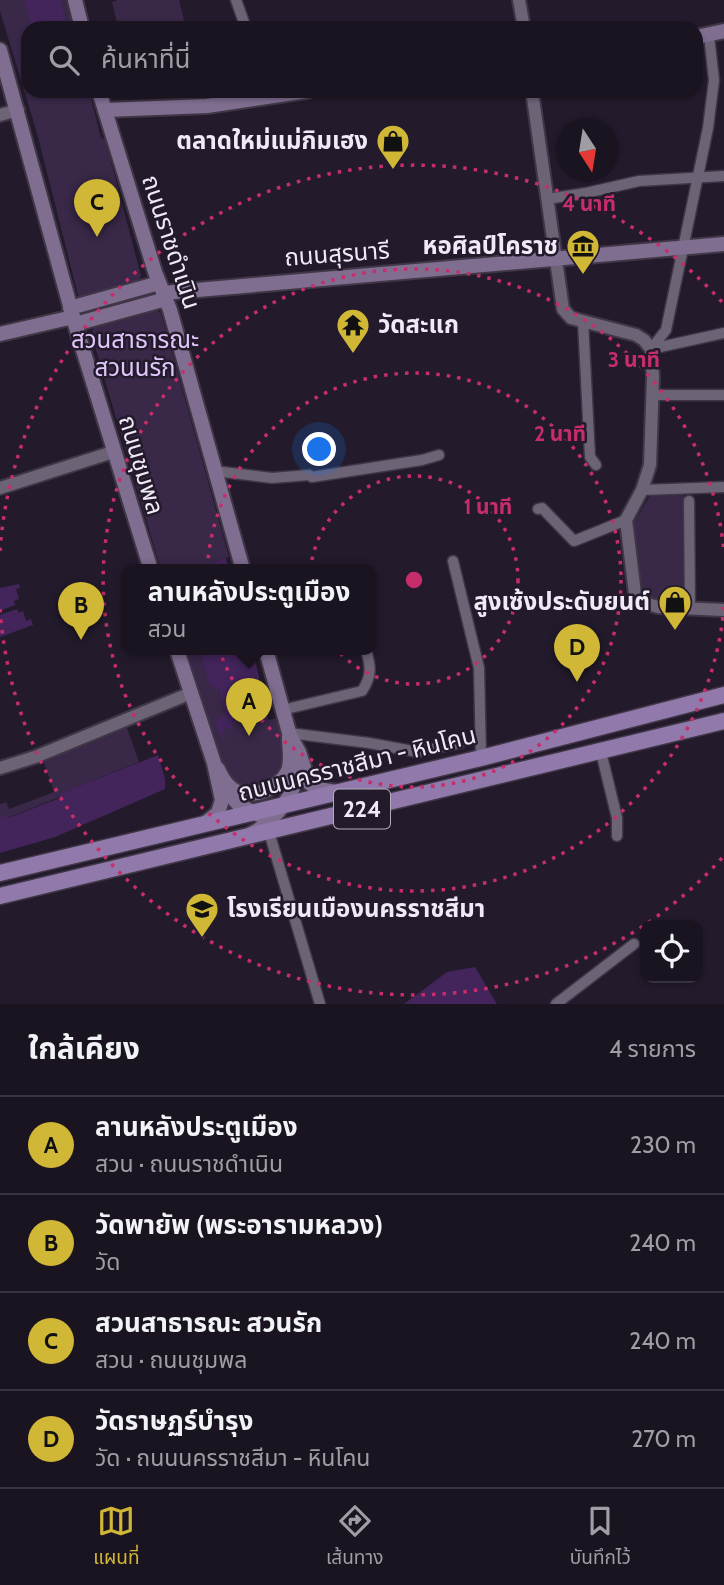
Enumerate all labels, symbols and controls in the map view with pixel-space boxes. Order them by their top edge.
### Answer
search box [21,21,703,98]
icon: search [45,41,83,79]
text: ค้นหาที่นี่ [101,43,191,75]
north arrow [556,119,619,182]
shop icon: ตลาดใหม่แม่กิมเฮง [374,122,412,171]
place label: ตลาดใหม่แม่กิมเฮง [176,126,368,155]
street label: ถนนราชดำเนิน [136,171,207,313]
pin: C [74,179,120,237]
text: 4 นาที [562,191,616,216]
museum icon: หอศิลป์โคราช [564,227,602,276]
place label: หอศิลป์โคราช [423,231,558,260]
street label: ถนนสุรนารี [283,235,391,273]
temple icon: วัดสะแก [334,306,372,355]
place label: วัดสะแก [378,310,459,339]
park label: สวนสาธารณะ สวนนรัก [71,325,199,382]
text: 3 นาที [608,347,660,372]
street label: ถนนชุมพล [112,412,170,518]
text: 2 นาที [534,421,586,446]
your location [302,432,336,466]
text: 1 นาที [464,494,512,519]
popup [121,564,377,655]
centre of rings [402,568,426,592]
text: ลานหลังประตูเมือง [148,576,350,608]
pin: B [58,582,104,640]
shop icon: สูงเซ้งประดับยนต์ [656,583,694,632]
place label: สูงเซ้งประดับยนต์ [473,587,650,617]
text: สวน [148,615,186,643]
pin: D [554,624,600,682]
pin: A [226,678,272,736]
street label: ถนนนครราชสีมา - หินโคน [235,720,479,807]
road number: 224 [334,790,390,828]
school or university icon: โรงเรียนเมืองนครราชสีมา [183,890,221,939]
place label: โรงเรียนเมืองนครราชสีมา [227,894,485,923]
map controls [640,920,703,983]
button: locate [640,920,703,983]
text: ใกล้เคียง [28,1030,140,1067]
text: 4 รายการ [609,1035,696,1063]
text: ลานหลังประตูเมือง [95,1111,298,1143]
text: A [44,1131,58,1159]
text: 230 m [630,1131,696,1159]
text: สวน · ถนนราชดำเนิน [95,1150,283,1178]
text: วัดพายัพ (พระอารามหลวง) [95,1209,383,1241]
text: B [44,1229,58,1257]
text: 240 m [629,1229,696,1257]
text: วัด [95,1248,120,1276]
text: สวนสาธารณะ สวนรัก [95,1307,322,1339]
text: C [44,1327,58,1355]
text: 240 m [629,1327,696,1355]
text: สวน · ถนนชุมพล [95,1346,247,1374]
text: วัดราษฏร์บำรุง [95,1405,253,1437]
text: D [43,1425,59,1453]
text: 270 m [631,1425,696,1453]
text: วัด · ถนนนครราชสีมา - หินโคน [95,1444,370,1472]
tab: แผนที่ [93,1502,140,1573]
tab: เส้นทาง [326,1502,383,1573]
tab: บันทึกไว้ [570,1502,631,1573]

